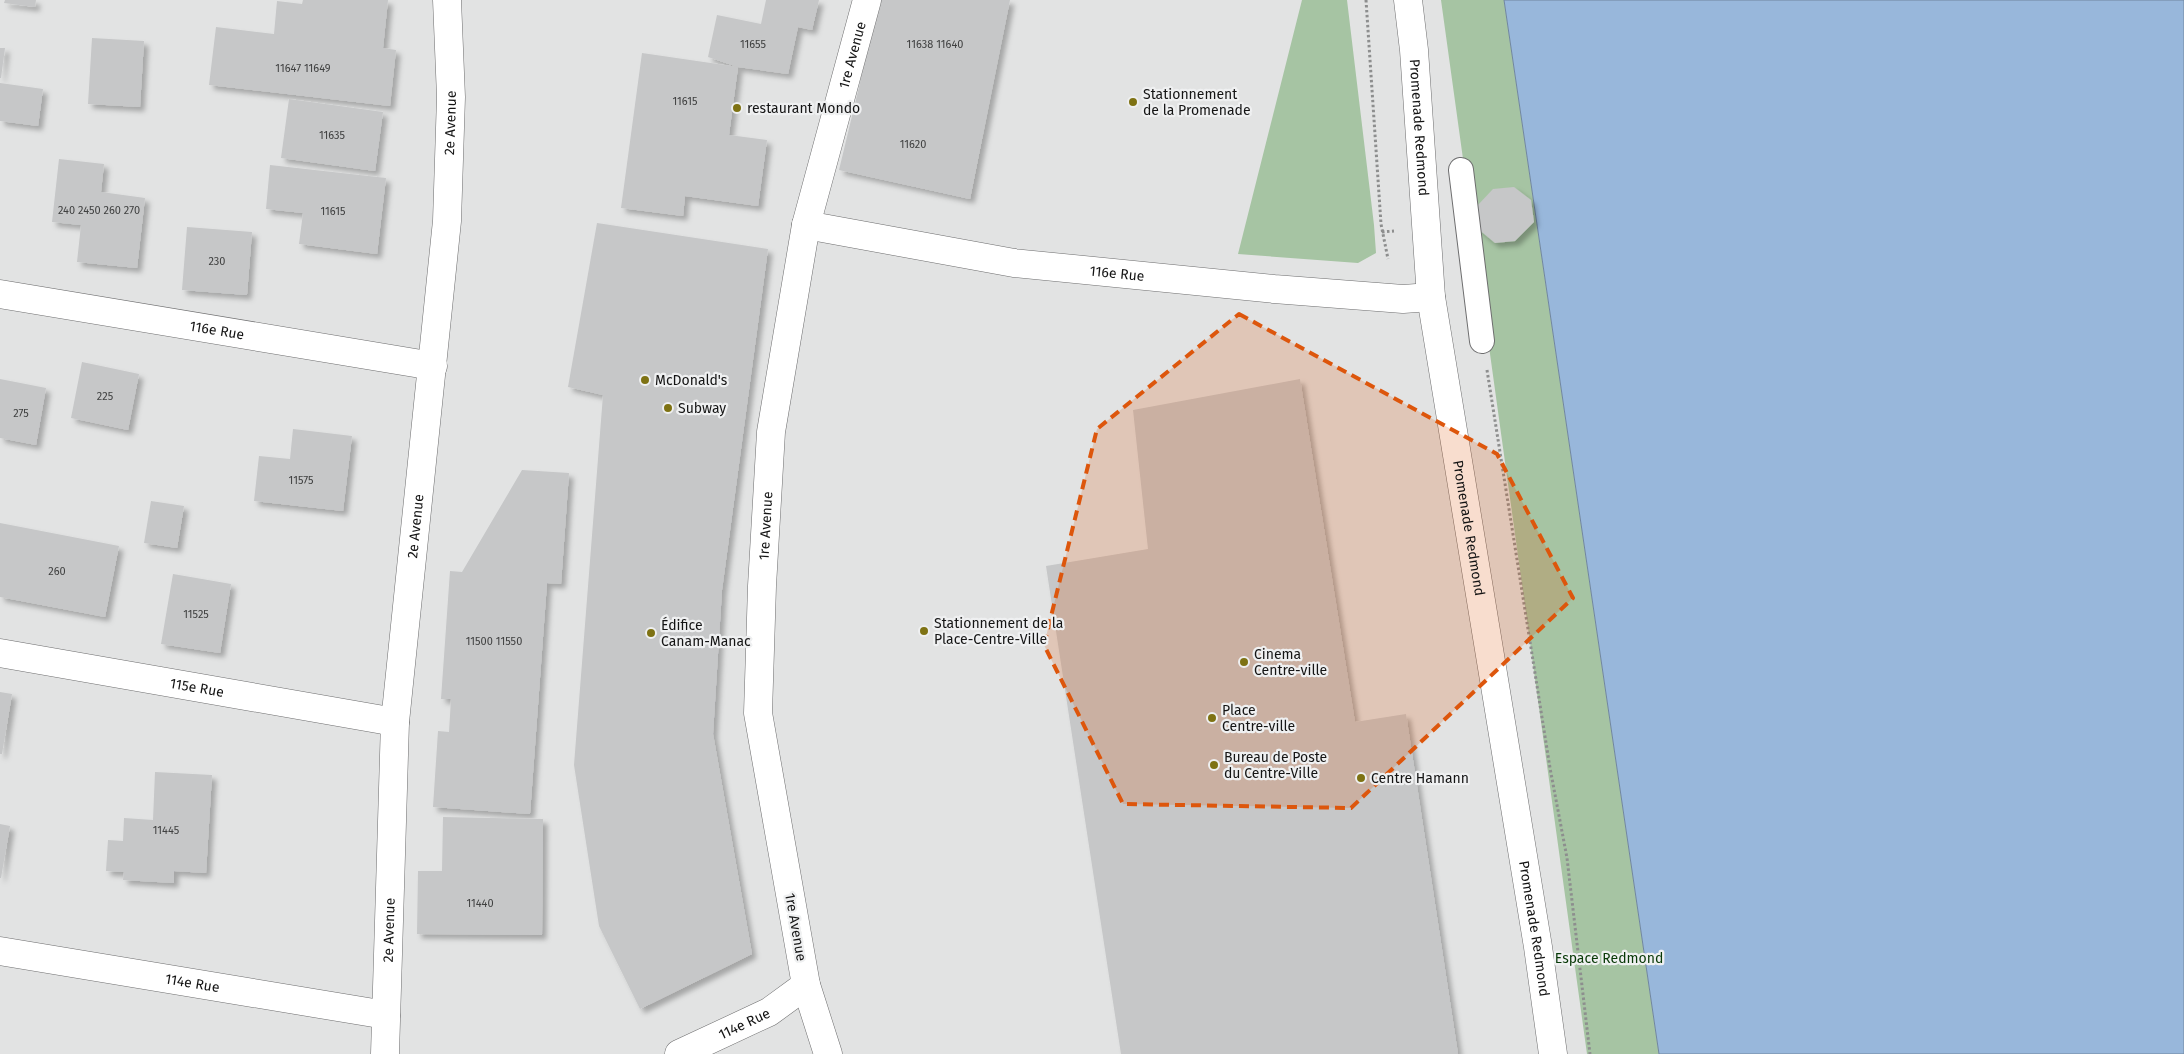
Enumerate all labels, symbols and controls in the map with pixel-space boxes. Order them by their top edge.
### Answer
street label: 1re Avenue [835,20,870,91]
house number: 11655 [740,38,767,51]
house number: 11638 11640 [907,38,963,51]
street label: Promenade Redmond [1406,58,1432,197]
house number: 11647 11649 [275,62,331,75]
place label: Stationnement de la Promenade [1143,86,1251,119]
street label: 2e Avenue [441,90,460,155]
house number: 11615 [673,95,698,108]
marker: Stationnement de la Promenade [1127,96,1139,108]
place label: restaurant Mondo [747,100,860,117]
marker: restaurant Mondo [731,102,743,114]
house number: 11635 [319,129,346,142]
house number: 11620 [900,138,926,151]
house number: 240 2450 260 270 [58,204,140,217]
house number: 11615 [321,205,346,218]
house number: 230 [208,255,226,268]
street label: 116e Rue [1089,263,1145,285]
street label: 116e Rue [188,318,245,343]
place label: McDonald's [655,372,728,389]
marker: McDonald's [639,374,651,386]
house number: 225 [97,390,114,403]
place label: Subway [678,400,726,417]
marker: Subway [662,402,674,414]
house number: 275 [13,407,29,420]
street label: Promenade Redmond [1449,459,1488,597]
house number: 11575 [289,474,314,487]
street label: 1re Avenue [756,491,777,561]
street label: 2e Avenue [404,493,428,559]
house number: 260 [48,565,66,578]
house number: 11525 [183,608,209,621]
place label: Stationnement de la Place-Centre-Ville [934,615,1063,648]
place label: Édifice Canam-Manac [661,616,751,650]
marker: Stationnement de la Place-Centre-Ville [918,625,930,637]
marker: Édifice Canam-Manac [645,627,657,639]
house number: 11500 11550 [466,635,522,648]
place label: Cinema Centre-ville [1254,646,1327,679]
marker: Cinema Centre-ville [1238,656,1250,668]
street label: 115e Rue [169,675,225,701]
place label: Place Centre-ville [1222,702,1295,735]
marker: Place Centre-ville [1206,712,1218,724]
place label: Bureau de Poste du Centre-Ville [1224,749,1327,782]
marker: Bureau de Poste du Centre-Ville [1208,759,1220,771]
place label: Centre Hamann [1371,770,1469,787]
marker: Centre Hamann [1355,772,1367,784]
house number: 11445 [153,824,180,837]
street label: Promenade Redmond [1515,860,1553,998]
street label: 1re Avenue [781,892,810,962]
house number: 11440 [466,897,494,910]
street label: 2e Avenue [380,898,399,963]
park label: Espace Redmond [1555,950,1663,967]
street label: 114e Rue [164,971,221,996]
street label: 114e Rue [716,1005,773,1043]

